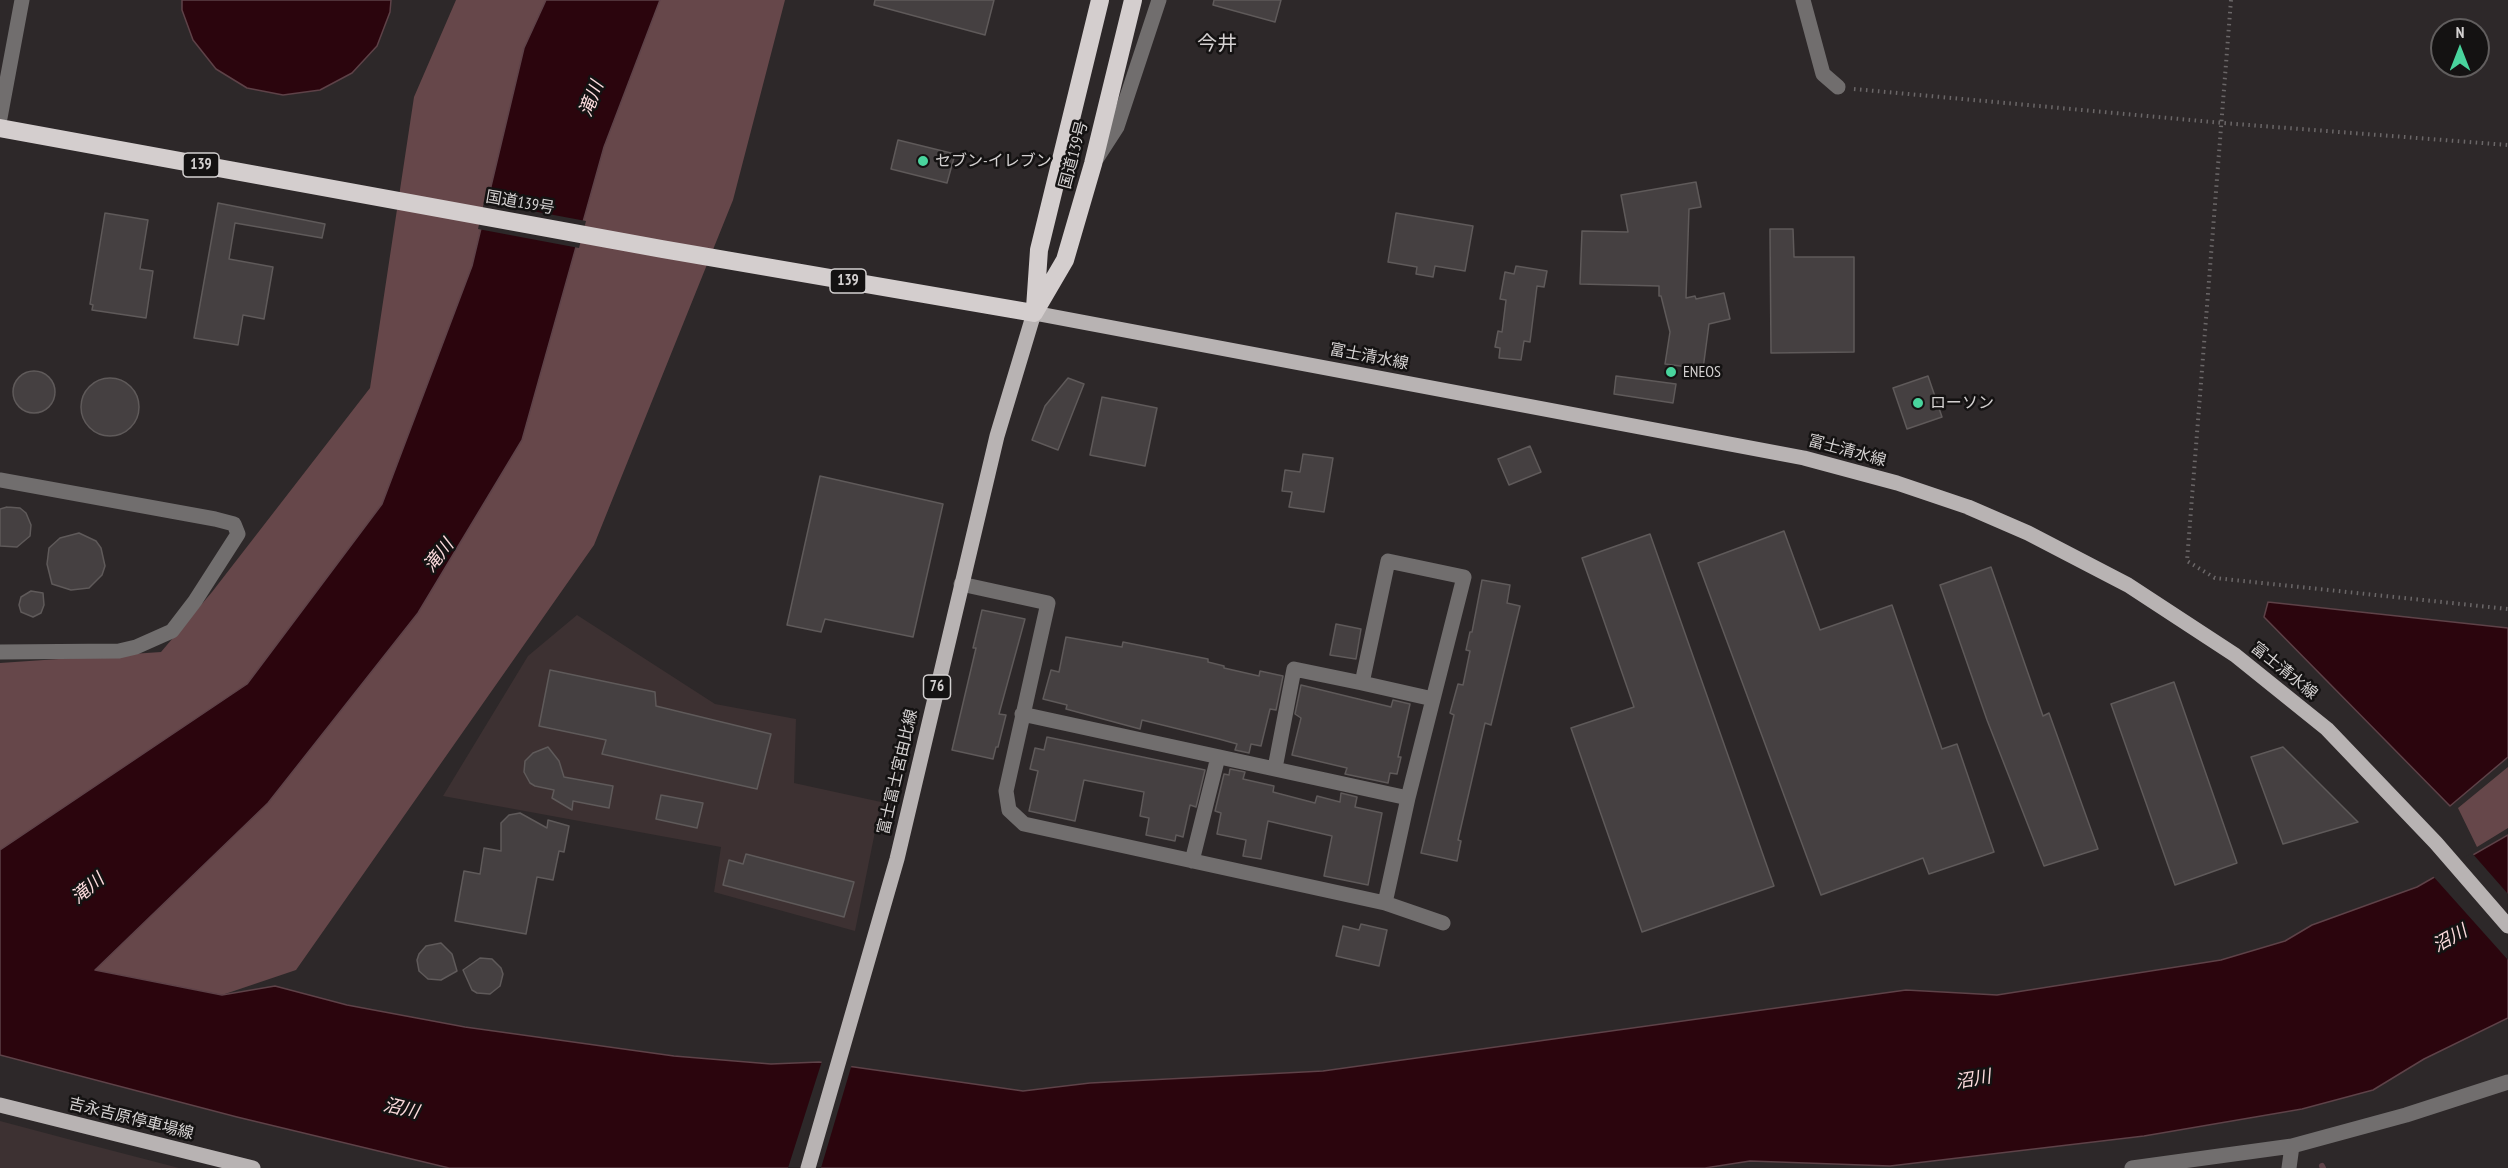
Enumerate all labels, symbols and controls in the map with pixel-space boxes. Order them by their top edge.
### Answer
north arrow [2430,18,2490,78]
text: N [2456,22,2464,42]
district label: 今井 [1197,32,1237,56]
water label: 滝川 [575,78,609,120]
street label: 国道139号 [1056,119,1092,191]
place label: セブン-イレブン [935,151,1052,171]
road number: 139 [183,153,219,177]
marker: セブン-イレブン [916,154,930,168]
street label: 国道139号 [484,188,556,218]
road number: 139 [830,269,866,293]
street label: 富士清水線 [1328,340,1410,374]
place label: ENEOS [1683,362,1721,382]
marker: ENEOS [1664,365,1678,379]
place label: ローソン [1930,393,1994,413]
marker: ローソン [1911,396,1925,410]
street label: 富士清水線 [1806,431,1888,471]
water label: 滝川 [419,535,459,577]
street label: 富士清水線 [2247,638,2321,704]
road number: 76 [924,675,950,699]
street label: 富士富士宮由比線 [874,707,922,837]
water label: 滝川 [67,869,109,909]
water label: 沼川 [2429,921,2471,957]
water label: 沼川 [1953,1066,1993,1094]
street label: 吉永吉原停車場線 [67,1094,195,1144]
water label: 沼川 [381,1094,421,1124]

